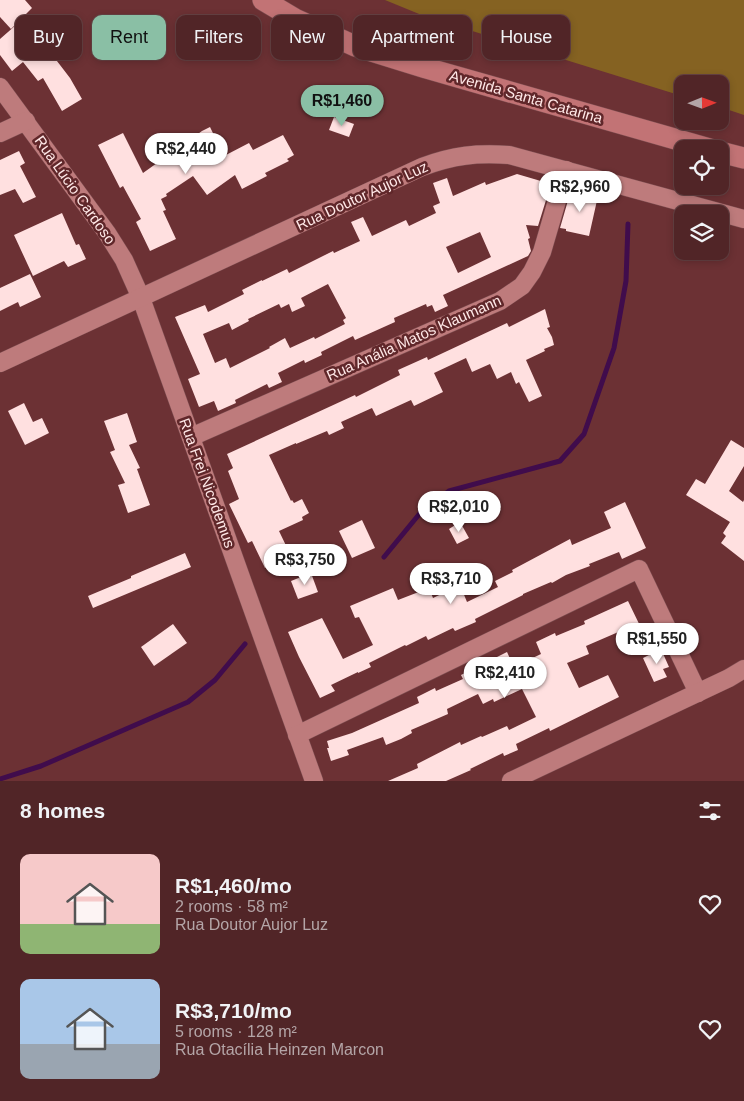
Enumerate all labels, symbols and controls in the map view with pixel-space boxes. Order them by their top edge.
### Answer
chip: Buy [15,15,82,60]
chip: Rent [92,15,166,60]
chip: Filters [176,15,261,60]
chip: New [271,15,343,60]
chip: Apartment [353,15,472,60]
chip: House [482,15,570,60]
street label: Avenida Santa Catarina [448,67,605,127]
north arrow [674,75,729,130]
map controls [674,75,729,260]
pin: R$1,460 [296,84,388,127]
text: R$1,460 [312,92,372,109]
street label: Rua Lúcio Cardoso [32,132,119,247]
pin: R$2,440 [140,132,232,175]
text: R$2,440 [156,140,216,157]
button: locate [674,140,729,195]
street label: Rua Doutor Aujor Luz [293,158,430,234]
pin: R$2,960 [534,170,626,213]
text: R$2,960 [550,178,610,195]
button: layers [674,205,729,260]
street label: Rua Anália Matos Klaumann [324,291,504,384]
street label: Rua Frei Nicodemus [176,416,239,550]
pin: R$2,010 [413,490,505,533]
text: R$2,010 [429,498,489,515]
pin: R$3,750 [259,544,351,586]
text: R$3,750 [275,551,335,568]
pin: R$3,710 [405,562,497,605]
text: R$3,710 [421,570,481,587]
pin: R$1,550 [611,622,703,665]
text: R$1,550 [627,630,687,647]
pin: R$2,410 [459,656,551,699]
text: R$2,410 [475,664,535,681]
icon: filters [696,797,724,825]
text: 8 homes [20,799,105,822]
icon: home [60,874,120,934]
text: R$1,460/mo [175,874,292,897]
icon: heart [696,890,724,918]
text: 2 rooms · 58 m² [175,898,288,915]
text: Rua Doutor Aujor Luz [175,916,328,933]
icon: home [60,999,120,1059]
text: R$3,710/mo [175,999,292,1022]
icon: heart [696,1015,724,1043]
text: 5 rooms · 128 m² [175,1023,297,1040]
text: Rua Otacília Heinzen Marcon [175,1041,384,1058]

